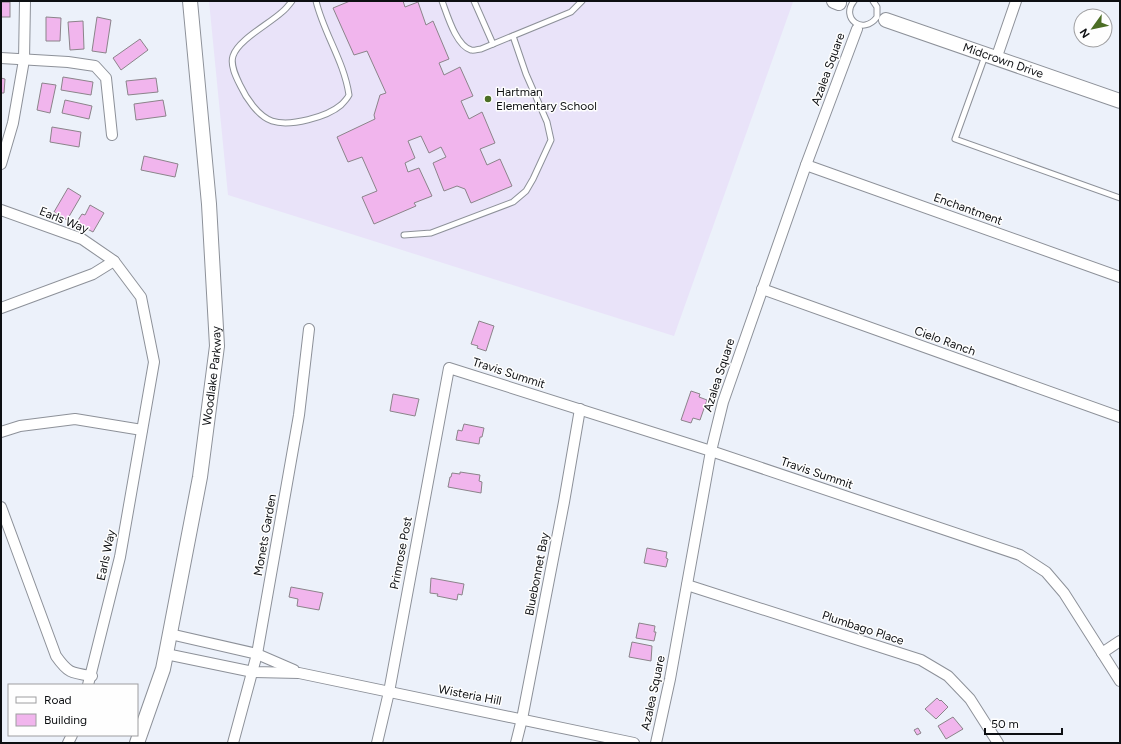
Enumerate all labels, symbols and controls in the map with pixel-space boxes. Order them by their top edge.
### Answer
north arrow [1073,8,1113,48]
text: N [1077,26,1093,40]
street label: Azalea Square [808,30,848,107]
street label: Midcrown Drive [961,40,1046,81]
place label: Hartman Elementary School [496,85,597,113]
marker: Hartman Elementary School [483,94,493,104]
street label: Enchantment [932,190,1005,228]
street label: Earls Way [37,204,91,236]
street label: Cielo Ranch [912,323,978,359]
street label: Woodlake Parkway [200,325,224,427]
street label: Azalea Square [701,336,738,413]
street label: Travis Summit [471,355,548,391]
street label: Travis Summit [779,454,855,492]
street label: Monets Garden [251,493,279,577]
street label: Primrose Post [387,515,415,591]
street label: Earls Way [94,528,118,582]
street label: Bluebonnet Bay [522,531,552,617]
street label: Plumbago Place [820,608,906,648]
street label: Azalea Square [638,654,668,732]
street label: Wisteria Hill [437,682,503,708]
legend [8,684,138,736]
text: Road [44,693,72,707]
scale bar [985,710,1062,736]
text: Building [44,713,87,727]
text: 50 m [991,717,1019,731]

